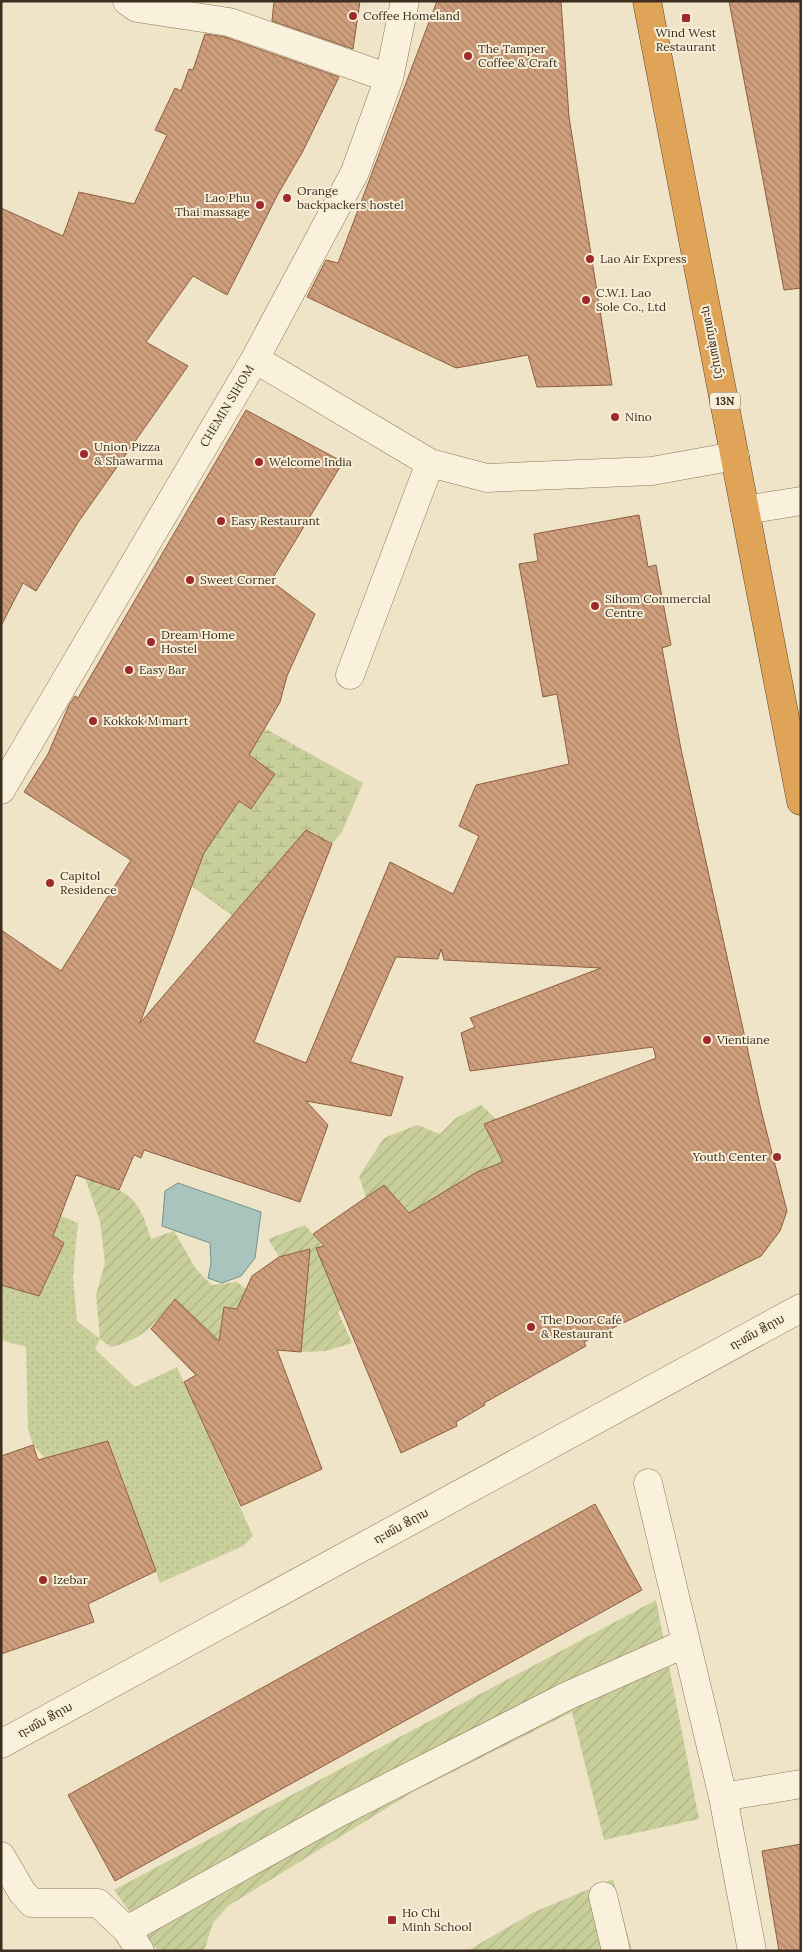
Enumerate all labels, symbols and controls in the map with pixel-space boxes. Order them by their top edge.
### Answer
place label: Coffee Homeland [363,8,460,23]
marker: Coffee Homeland [347,10,359,22]
marker: Wind West Restaurant [680,12,692,24]
place label: Wind West Restaurant [656,25,717,54]
place label: The Tamper Coffee & Craft [478,41,558,70]
marker: The Tamper Coffee & Craft [462,50,474,62]
place label: Orange backpackers hostel [297,183,404,212]
place label: Lao Phu Thai massage [175,190,250,219]
marker: Orange backpackers hostel [281,192,293,204]
marker: Lao Phu Thai massage [254,199,266,211]
place label: Lao Air Express [600,251,687,266]
marker: Lao Air Express [584,253,596,265]
place label: C.W.I. Lao Sole Co., Ltd [596,285,666,314]
marker: C.W.I. Lao Sole Co., Ltd [580,294,592,306]
street label: ຖະຫນົນສຸພານຸວົງ [698,304,728,380]
street label: CHEMIN SIHOM [196,362,257,450]
road number: 13N [710,392,740,410]
place label: Nino [625,409,652,424]
marker: Nino [609,411,621,423]
place label: Union Pizza & Shawarma [94,439,163,468]
marker: Union Pizza & Shawarma [78,448,90,460]
place label: Welcome India [269,454,352,469]
marker: Welcome India [253,456,265,468]
place label: Easy Restaurant [231,513,321,528]
marker: Easy Restaurant [215,515,227,527]
place label: Sweet Corner [200,572,277,587]
marker: Sweet Corner [184,574,196,586]
place label: Sihom Commercial Centre [605,591,711,620]
marker: Sihom Commercial Centre [589,600,601,612]
place label: Dream Home Hostel [161,627,235,656]
marker: Dream Home Hostel [145,636,157,648]
place label: Easy Bar [139,662,187,677]
marker: Easy Bar [123,664,135,676]
place label: Kokkok M mart [103,713,189,728]
marker: Kokkok M mart [87,715,99,727]
place label: Capitol Residence [60,868,117,897]
marker: Capitol Residence [44,877,56,889]
place label: Vientiane [716,1032,770,1047]
marker: Vientiane [701,1034,713,1046]
place label: Youth Center [692,1149,768,1164]
marker: Youth Center [771,1151,783,1163]
street label: ຖະໜົນ ສີຖານ [727,1310,787,1353]
place label: The Door Café & Restaurant [541,1312,622,1341]
marker: The Door Café & Restaurant [525,1321,537,1333]
street label: ຖະໜົນ ສີຖານ [371,1504,431,1547]
place label: Izebar [53,1572,89,1587]
marker: Izebar [37,1574,49,1586]
street label: ຖະໜົນ ສີຖານ [15,1698,75,1741]
place label: Ho Chi Minh School [402,1905,472,1934]
marker: Ho Chi Minh School [386,1914,398,1926]

